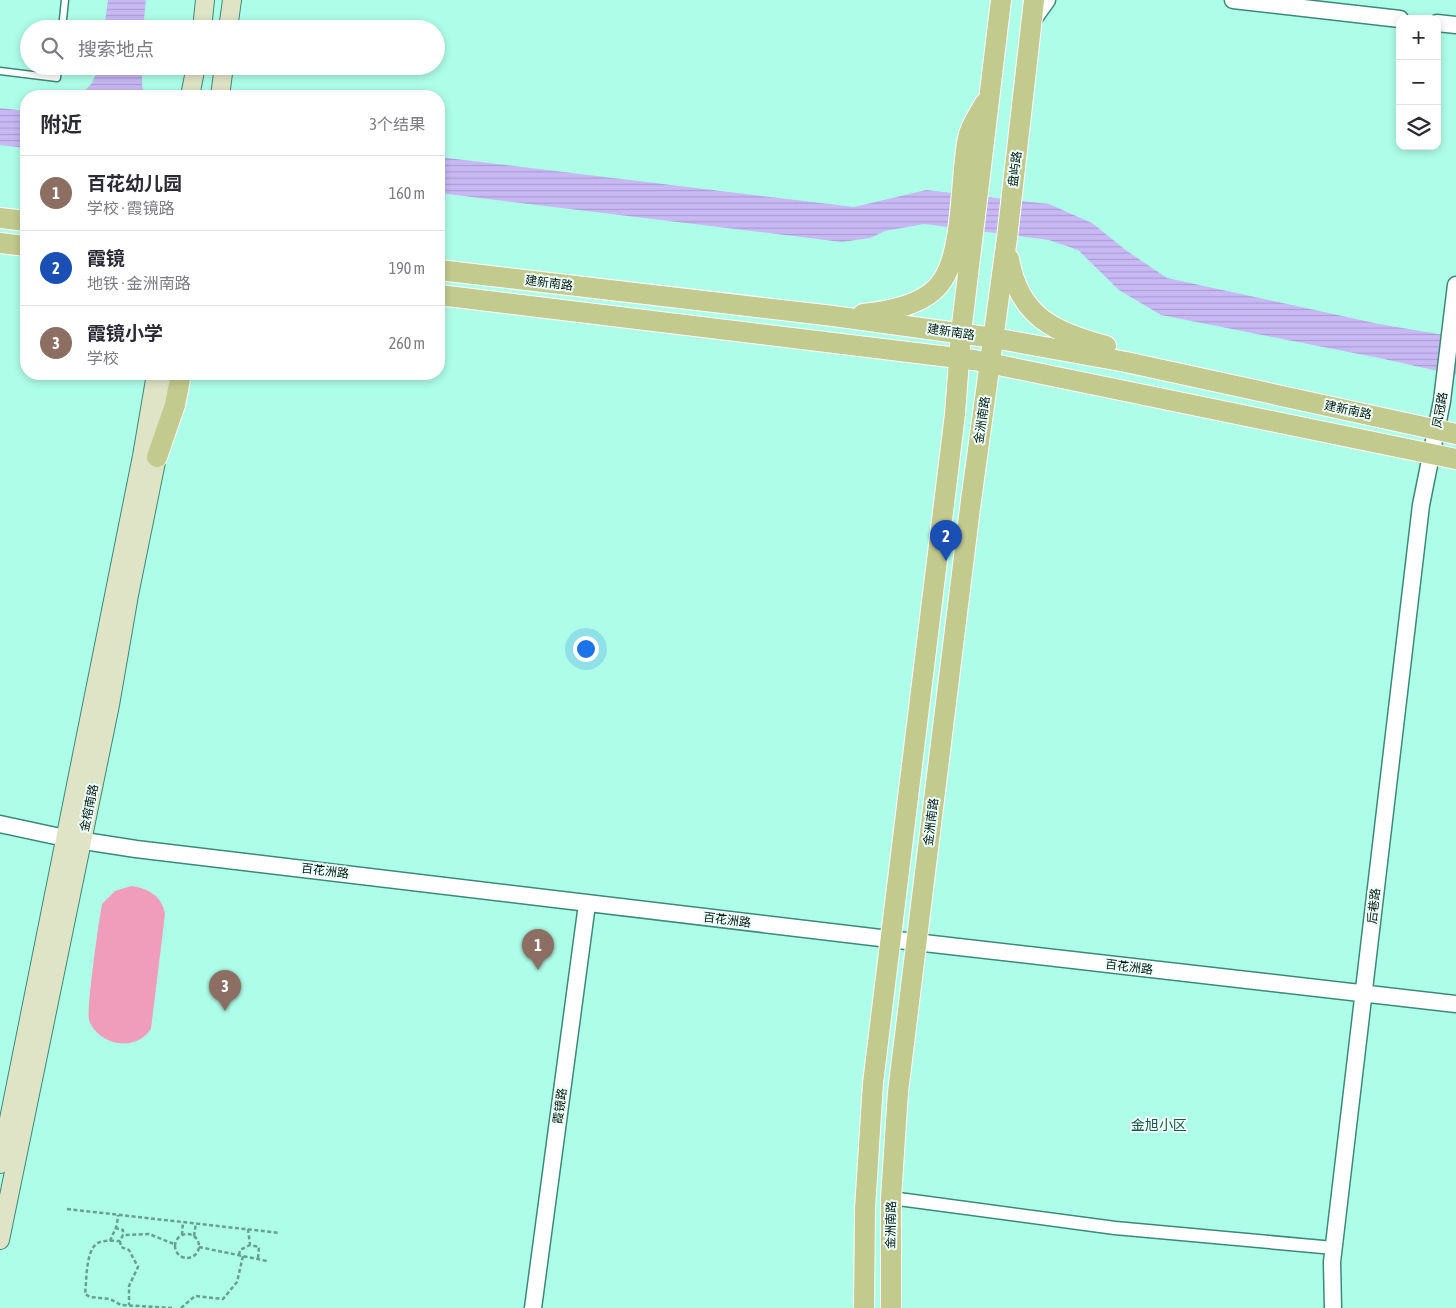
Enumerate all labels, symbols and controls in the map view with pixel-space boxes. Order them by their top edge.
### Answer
map controls [1396,15,1441,150]
button: + [1396,15,1441,60]
search box [20,20,445,75]
icon: search [38,34,66,62]
text: 搜索地点 [78,38,154,60]
button: − [1396,60,1441,105]
button: layers [1396,105,1441,150]
text: 附近 [40,112,82,136]
text: 3个结果 [369,115,425,133]
street label: 盘屿路 [1006,150,1024,188]
text: 百花幼儿园 [87,172,182,194]
text: 1 [52,184,60,202]
text: 160 m [389,184,425,202]
text: 学校 · 霞镜路 [87,199,175,217]
text: 霞镜 [87,247,125,269]
text: 2 [52,259,60,277]
text: 190 m [389,259,425,277]
street label: 建新南路 [524,273,574,293]
text: 地铁 · 金洲南路 [87,274,191,292]
text: 霞镜小学 [87,322,163,344]
street label: 建新南路 [926,322,976,342]
text: 3 [52,334,60,352]
text: 260 m [389,334,425,352]
text: 学校 [87,349,119,367]
street label: 凤冠路 [1430,391,1450,429]
street label: 金洲南路 [972,395,992,445]
street label: 建新南路 [1323,398,1373,422]
pin: 2 [930,520,962,561]
your location [573,636,599,662]
street label: 金榕南路 [77,783,101,833]
street label: 金洲南路 [921,797,941,847]
street label: 百花洲路 [300,861,350,881]
street label: 后巷路 [1365,887,1383,925]
street label: 百花洲路 [702,910,752,930]
pin: 1 [522,929,554,970]
street label: 百花洲路 [1104,957,1154,977]
pin: 3 [209,970,241,1011]
street label: 霞镜路 [551,1087,569,1125]
district label: 金旭小区 [1131,1117,1187,1133]
street label: 金洲南路 [884,1201,898,1249]

